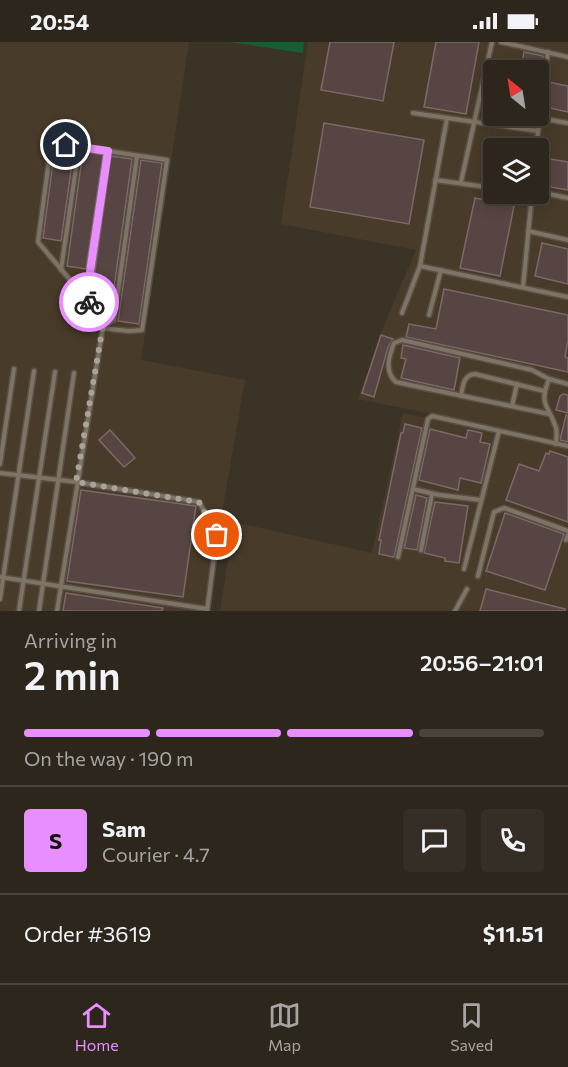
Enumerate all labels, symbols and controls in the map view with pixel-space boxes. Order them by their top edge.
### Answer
text: 20:54 [30,8,89,35]
north arrow [483,60,549,126]
map controls [483,60,549,204]
pin [40,119,91,170]
icon: home [49,128,82,161]
button: layers [483,138,549,204]
courier [59,272,119,332]
icon: bike [73,286,106,319]
pin [191,509,242,560]
icon: bag [200,518,233,551]
text: Arriving in [24,628,117,652]
text: 20:56–21:01 [420,649,544,676]
text: 2 min [24,650,121,698]
text: On the way · 190 m [24,746,193,770]
button: chat [403,809,466,872]
button: phone [481,809,544,872]
text: Sam [102,815,146,842]
text: S [49,827,62,854]
text: Courier · 4.7 [102,842,210,866]
text: Order #3619 [24,920,151,947]
text: $11.51 [483,920,544,947]
tab: Home [75,999,119,1054]
tab: Map [268,999,301,1054]
tab: Saved [450,999,493,1054]

